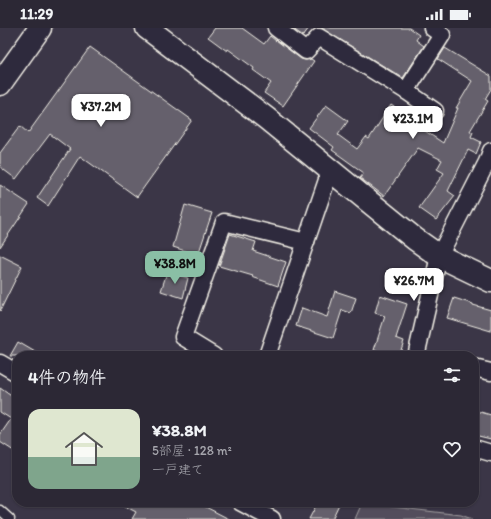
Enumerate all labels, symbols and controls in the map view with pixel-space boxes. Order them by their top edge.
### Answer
text: 11:29 [20,5,53,23]
pin: ¥37.2M [68,94,134,128]
text: ¥37.2M [80,99,122,114]
pin: ¥23.1M [380,106,446,140]
text: ¥23.1M [393,111,433,126]
pin: ¥38.8M [142,251,208,285]
text: ¥38.8M [154,256,196,271]
pin: ¥26.7M [381,268,447,302]
text: ¥26.7M [394,273,434,288]
icon: filters [441,364,463,386]
text: 4件の物件 [28,367,106,387]
text: ¥38.8M [152,420,207,440]
icon: home [60,425,108,473]
icon: heart [441,438,463,460]
text: 5部屋 · 128 m² [152,443,232,458]
text: 一戸建て [152,462,204,477]

